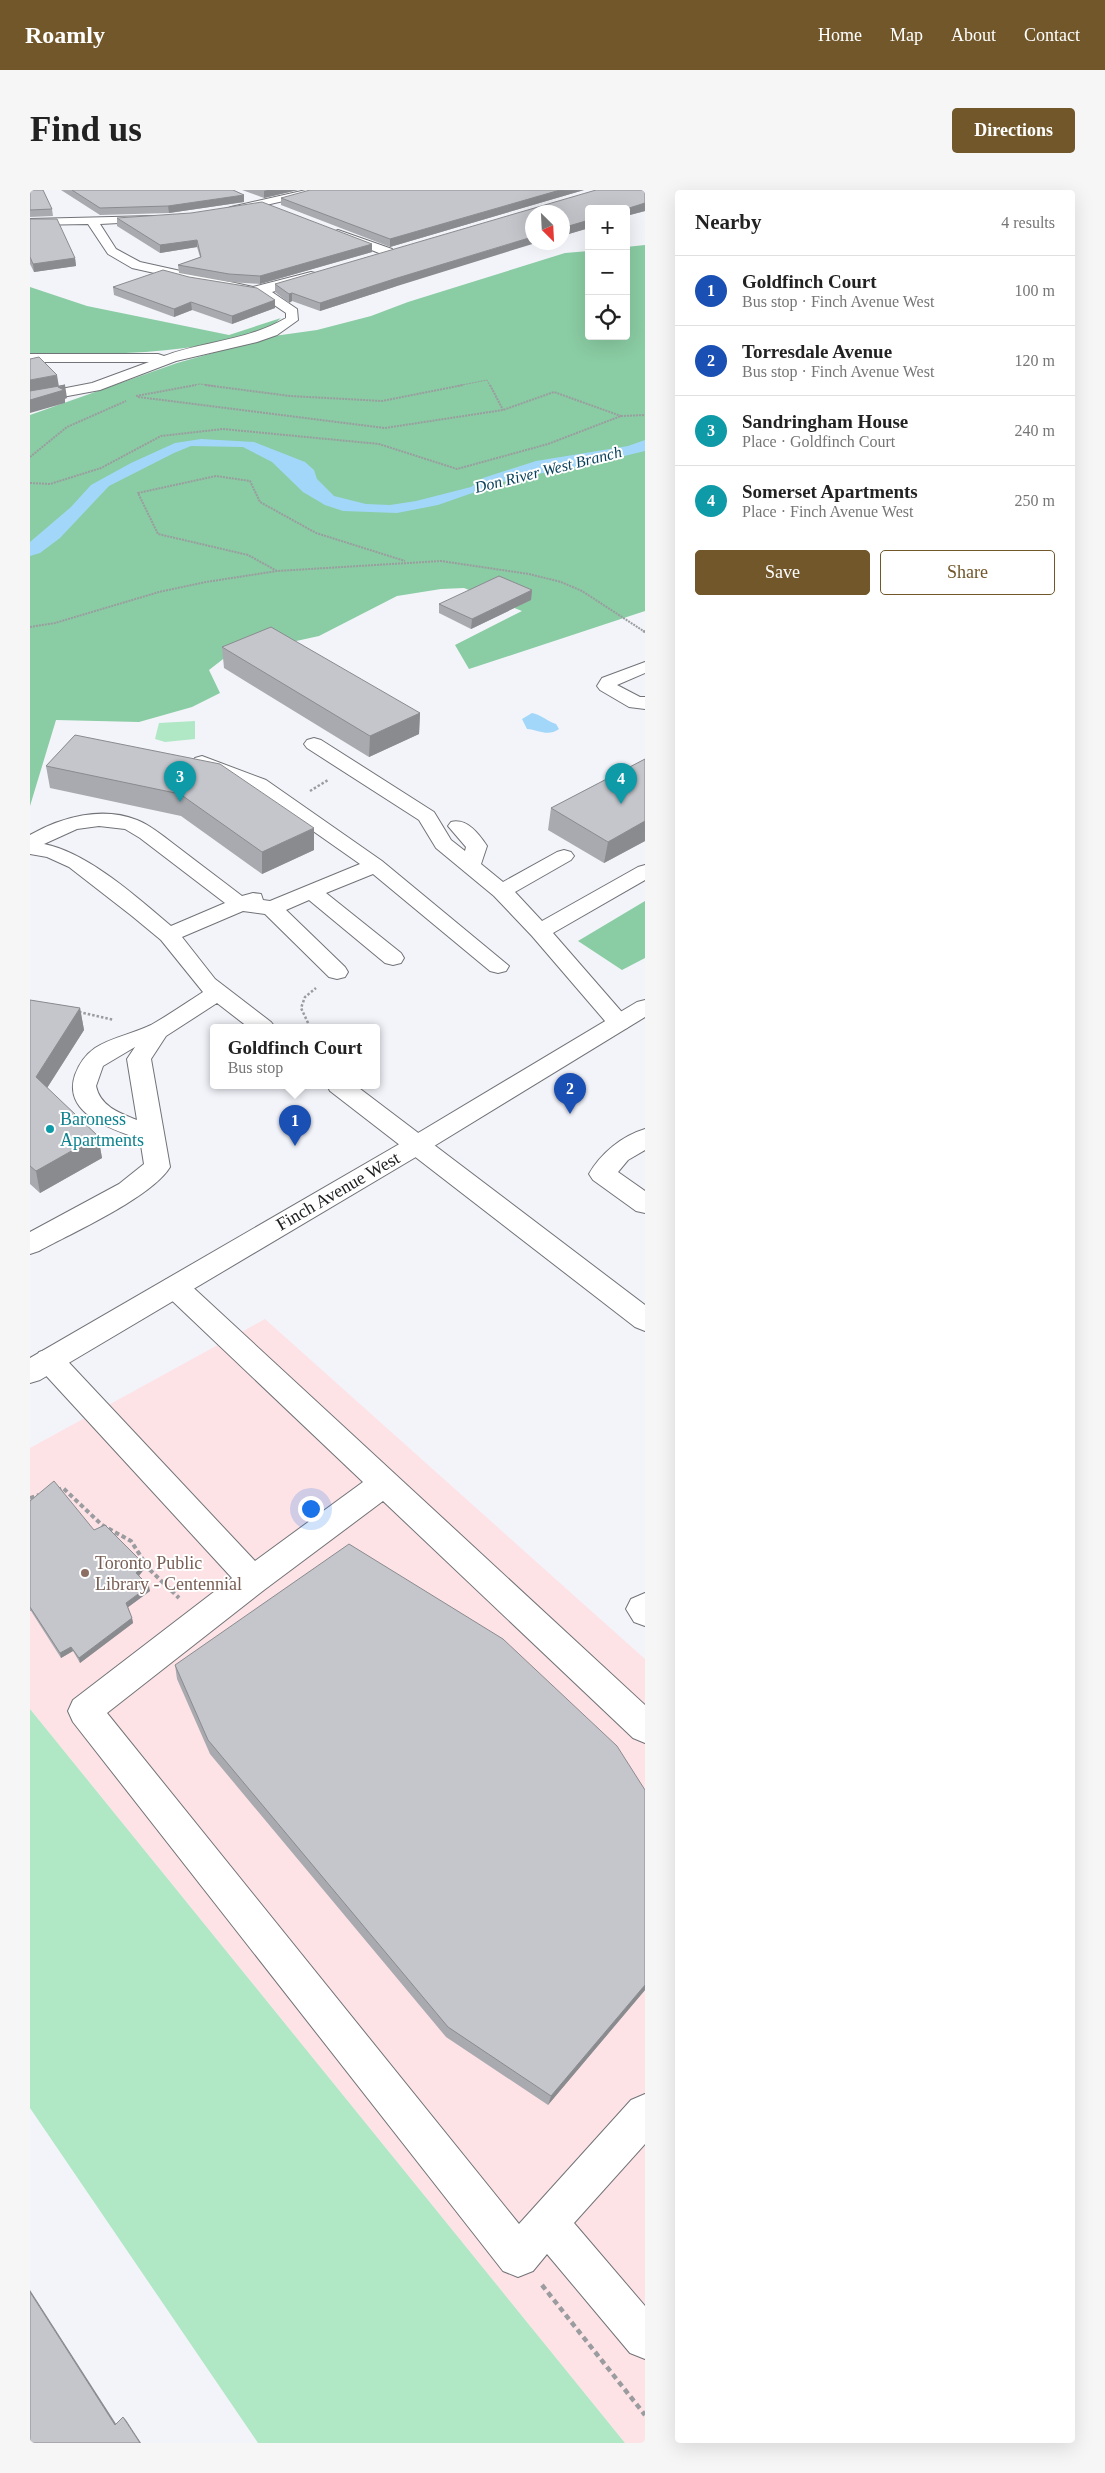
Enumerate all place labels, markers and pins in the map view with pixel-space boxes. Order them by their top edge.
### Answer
pin: 3 [164,761,196,802]
pin: 4 [605,763,637,804]
pin: 2 [554,1073,586,1114]
pin: 1 [279,1105,311,1146]
place label: Baroness Apartments [60,1109,144,1150]
marker: Baroness Apartments [44,1123,56,1135]
place label: Toronto Public Library - Centennial [95,1553,242,1594]
marker: Toronto Public Library - Centennial [79,1567,91,1579]

